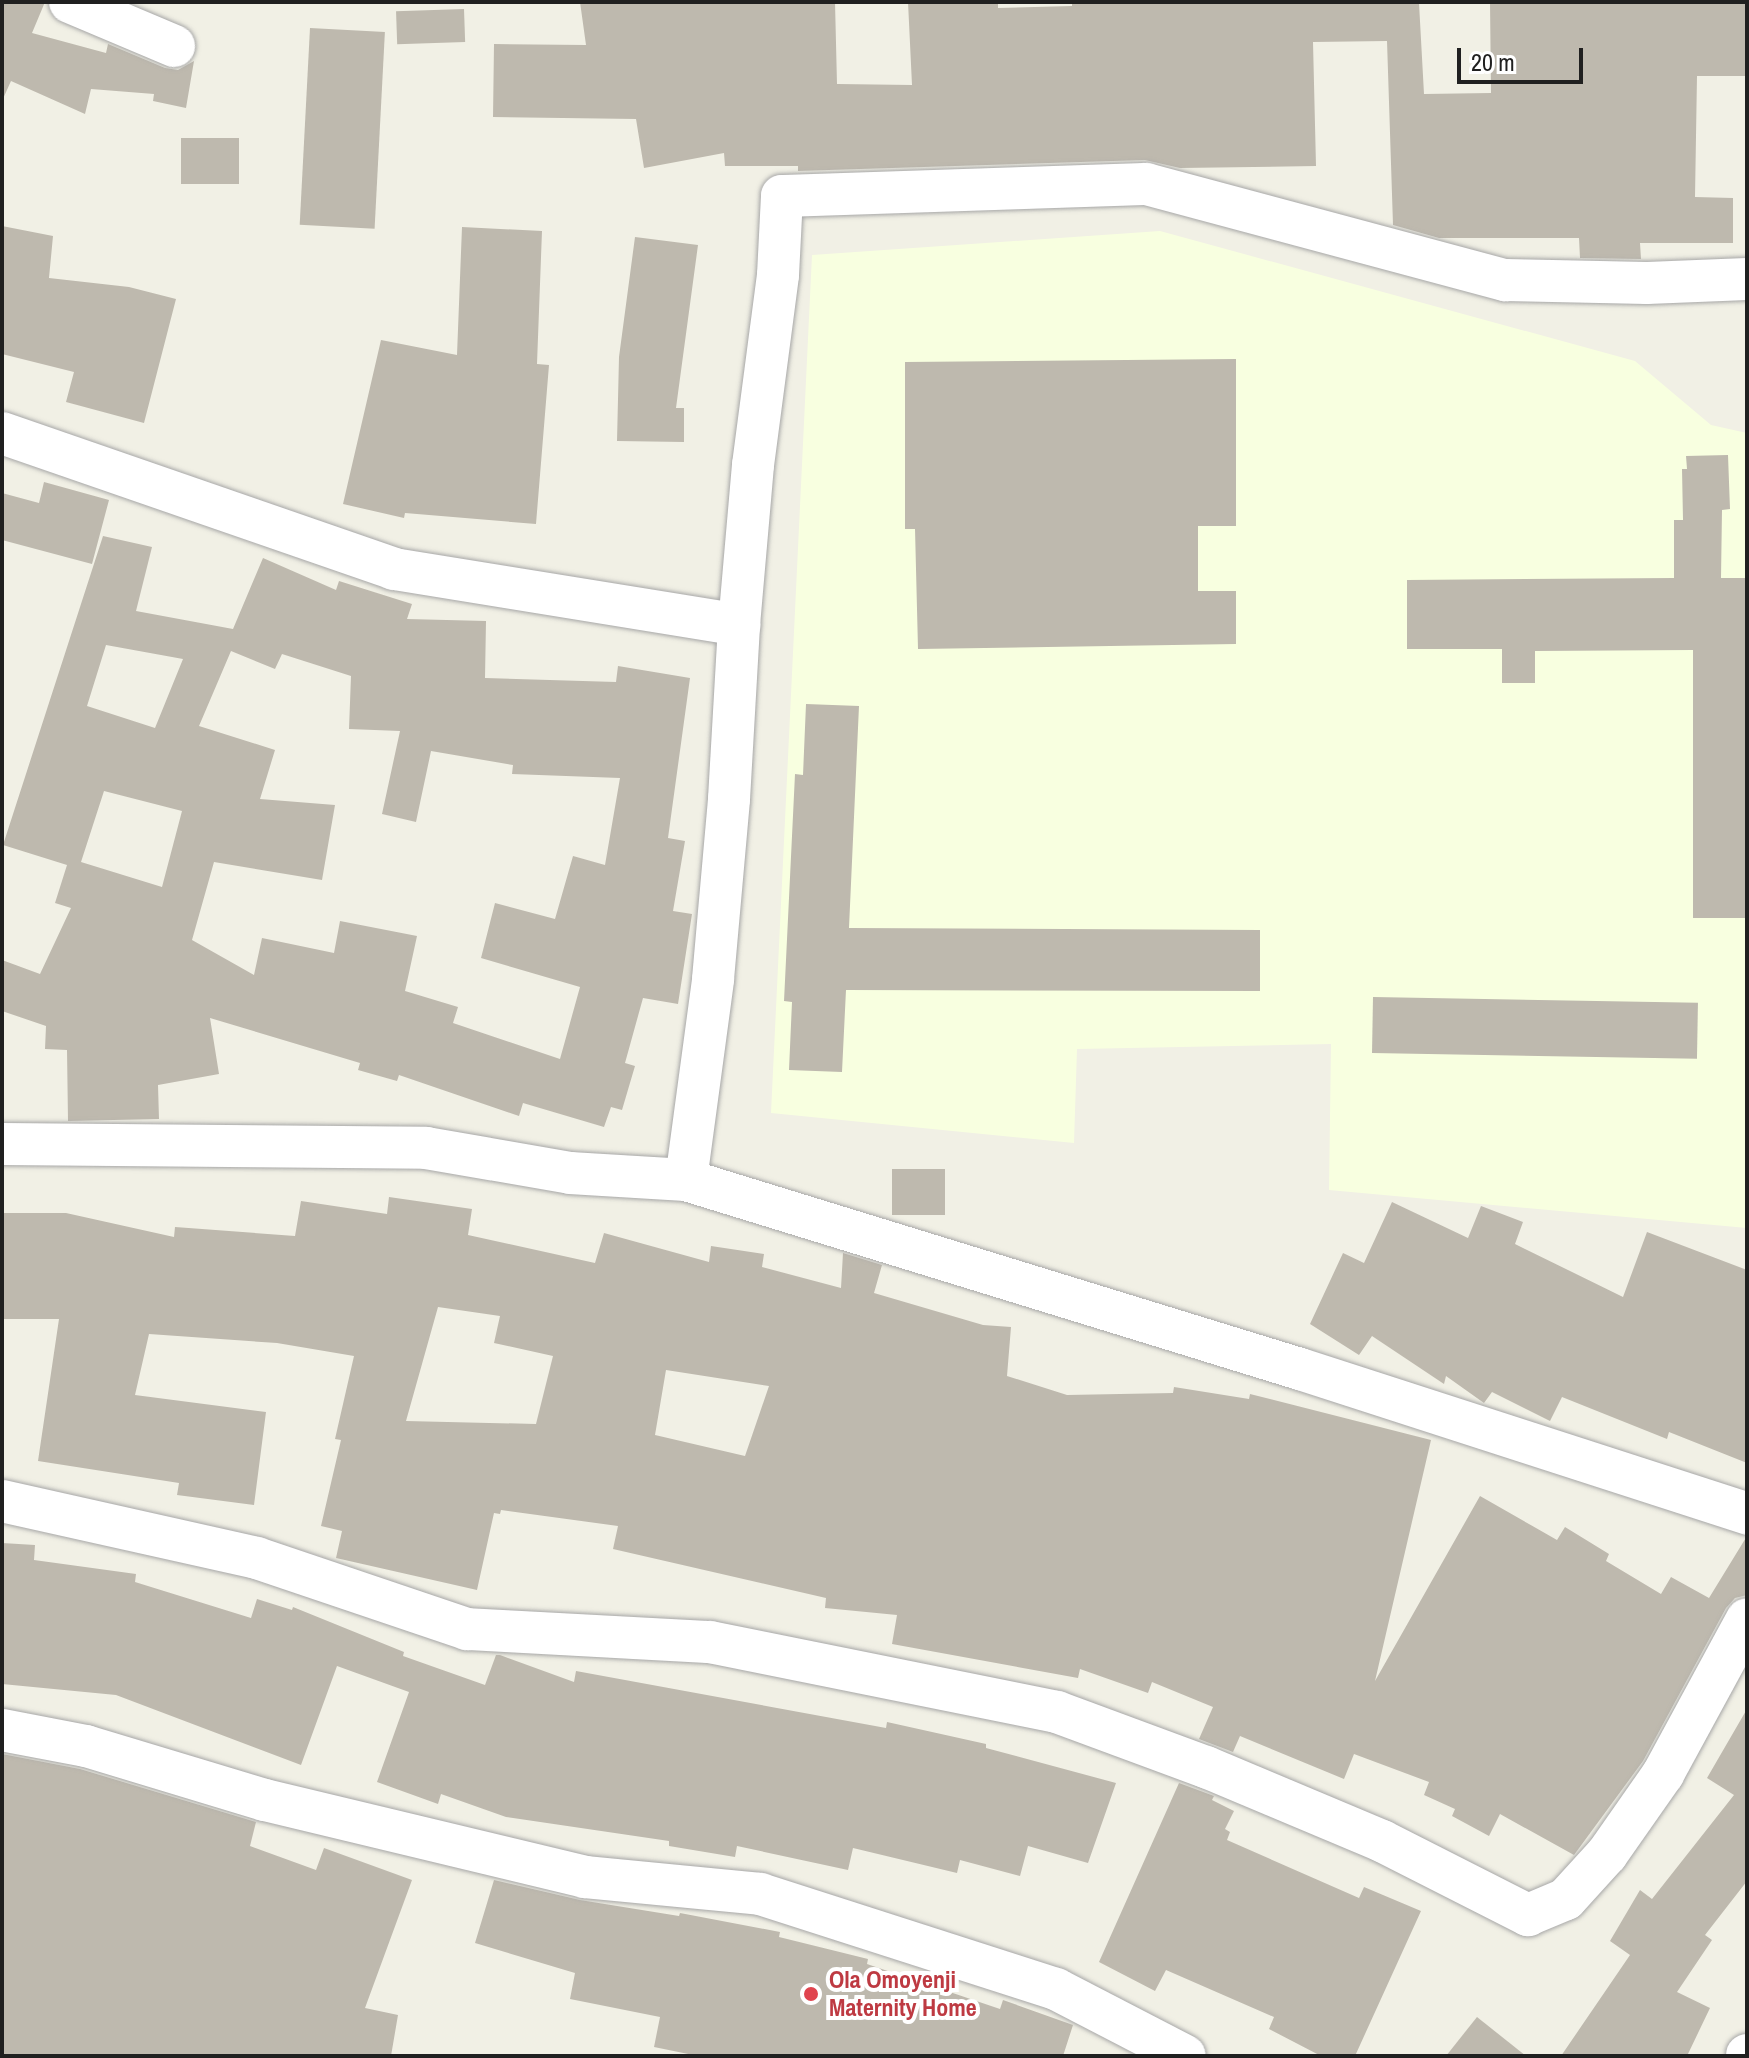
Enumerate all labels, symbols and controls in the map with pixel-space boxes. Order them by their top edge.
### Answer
scale bar [1461,32,1587,82]
text: 20 m [1471,46,1515,78]
place label: Ola Omoyenji Maternity Home [829,1966,977,2022]
marker: Ola Omoyenji Maternity Home [800,1983,822,2005]

